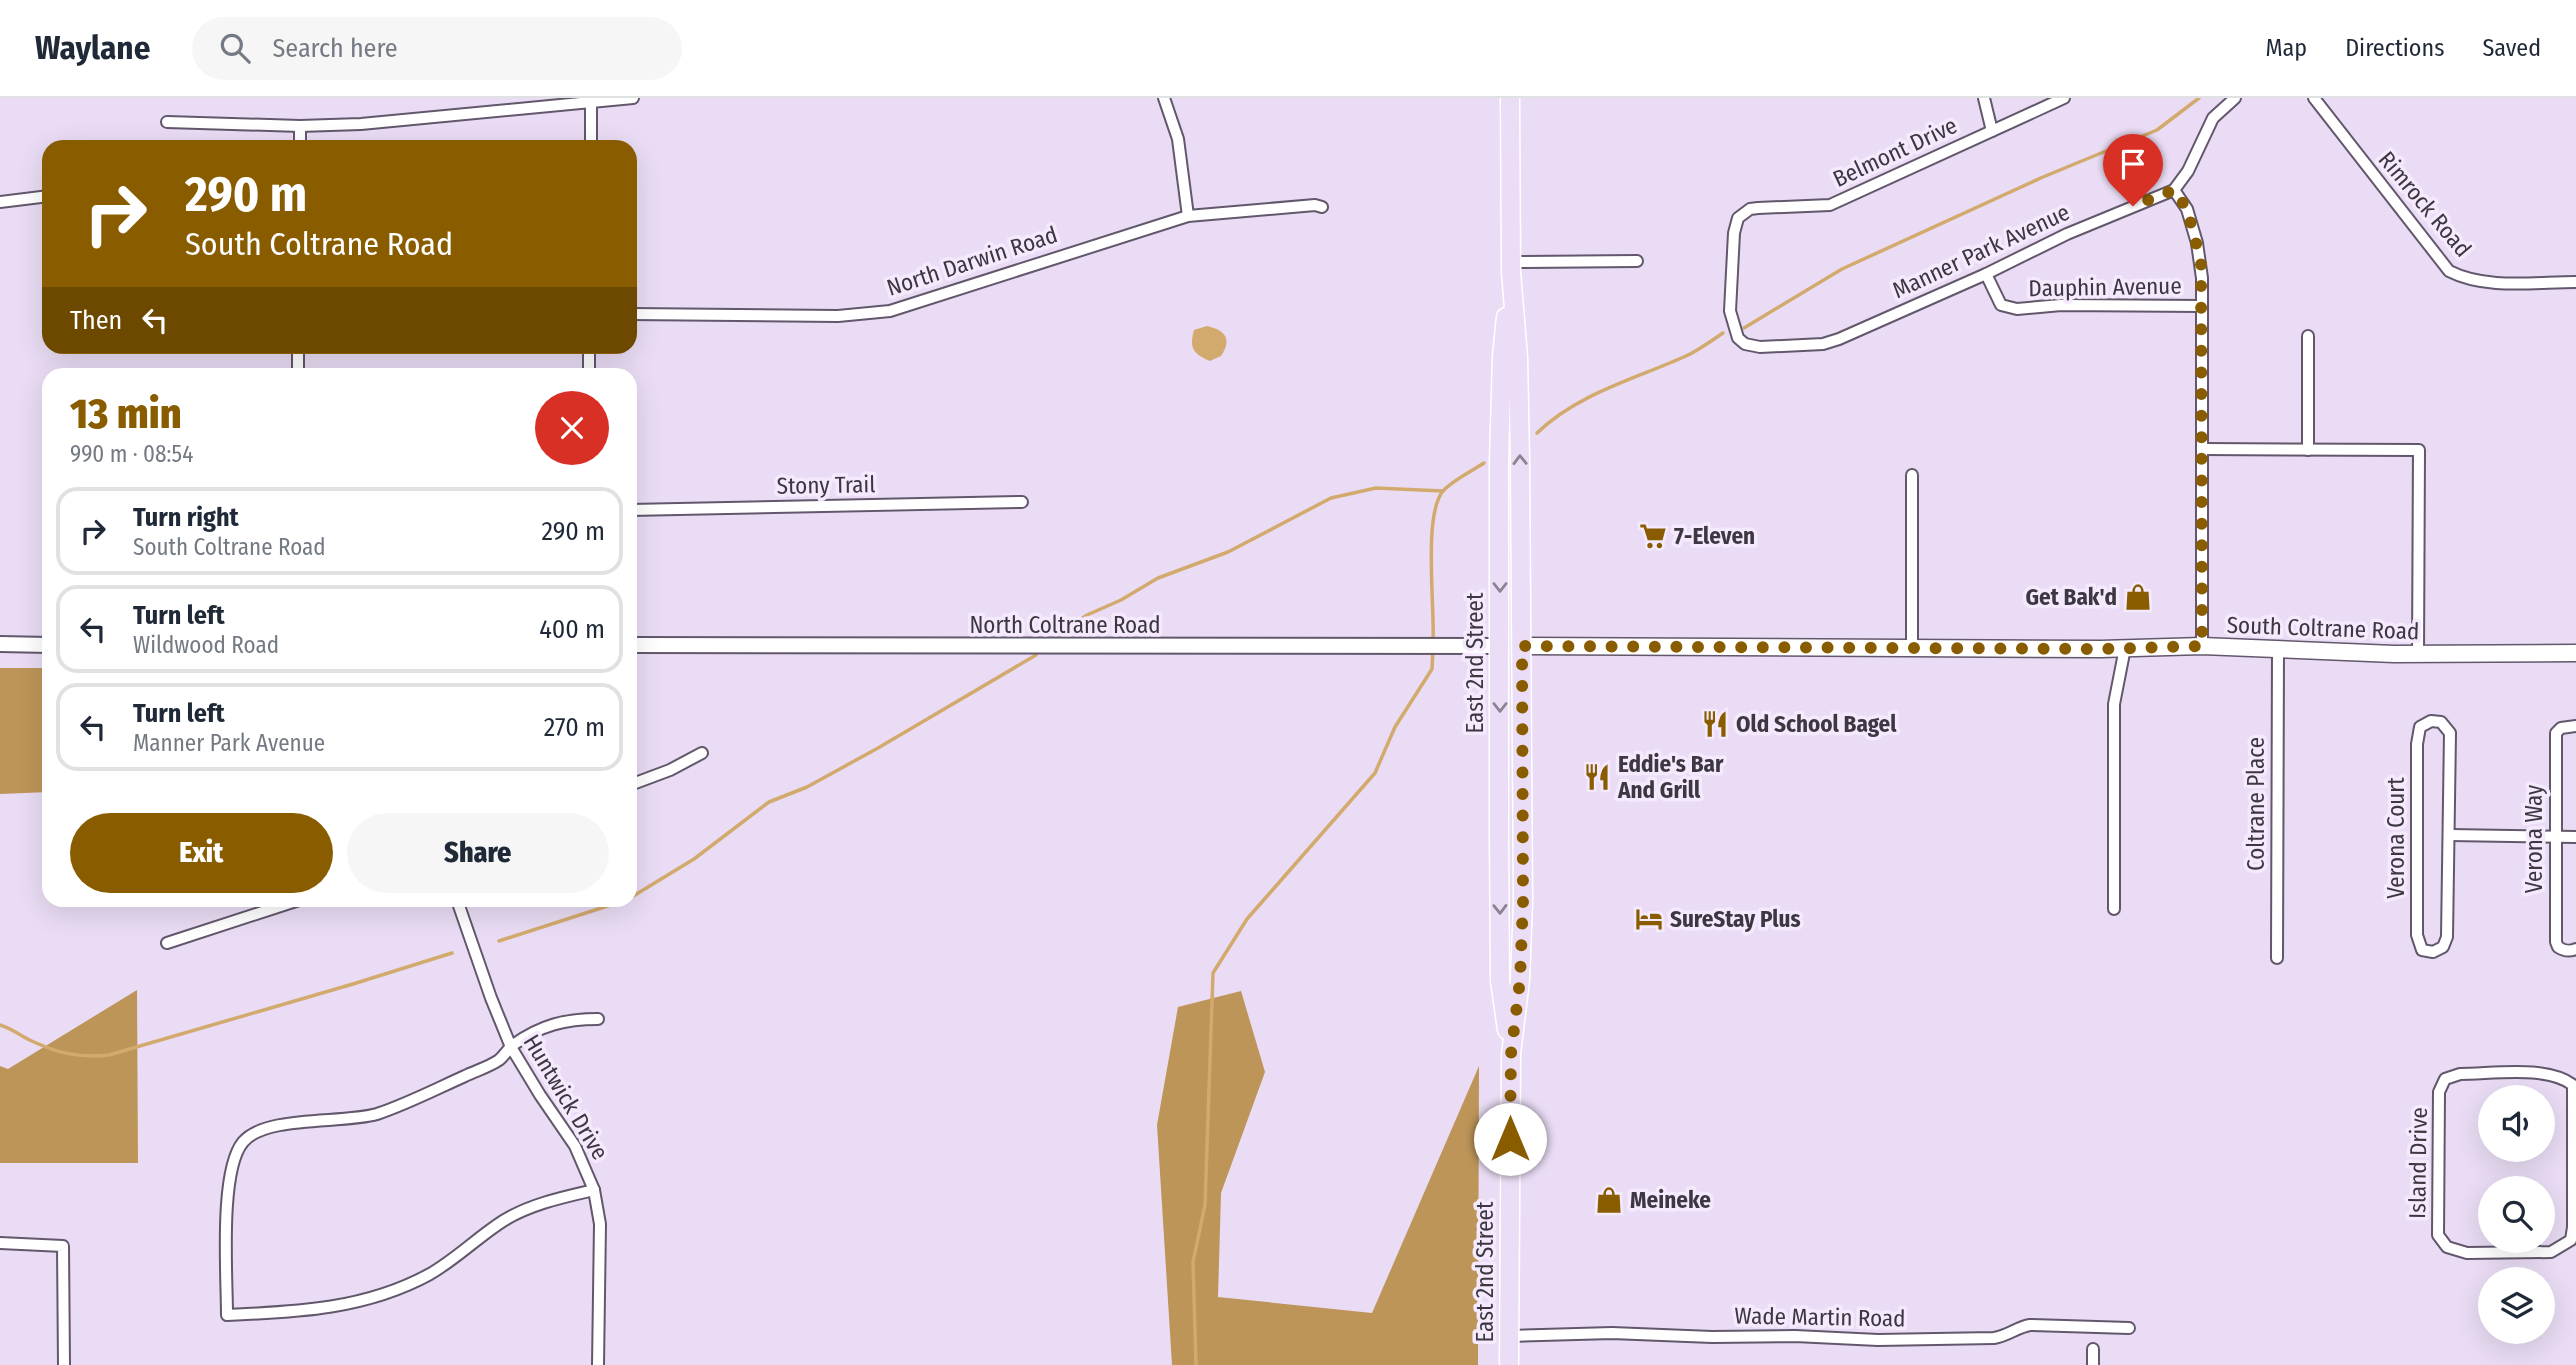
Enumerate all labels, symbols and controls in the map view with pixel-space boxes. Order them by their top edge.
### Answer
search box [192,17,682,80]
text: Waylane [35,28,150,68]
icon: search [216,29,254,67]
text: Search here [272,33,398,64]
text: Map [2266,34,2307,62]
text: Directions [2345,34,2444,62]
text: Saved [2482,34,2541,62]
street label: Belmont Drive [1829,111,1961,193]
pin [2103,134,2163,206]
icon: arrive [2114,145,2152,183]
street label: Rimrock Road [2373,146,2477,262]
text: 290 m [185,165,307,224]
icon: right [70,168,161,259]
street label: Manner Park Avenue [1888,198,2074,304]
street label: North Darwin Road [883,220,1061,302]
text: South Coltrane Road [185,225,453,263]
street label: Dauphin Avenue [2028,272,2182,302]
icon: left [136,301,174,339]
text: Then [70,305,122,336]
text: 13 min [70,389,182,439]
button: close [535,391,609,465]
text: 990 m · 08:54 [70,440,193,468]
one-way arrow [1512,454,1528,465]
street label: Stony Trail [776,470,876,500]
text: Turn right [133,502,239,533]
icon: right [74,512,112,550]
text: 290 m [541,516,605,547]
supermarket icon: 7-Eleven [1638,521,1668,551]
place label: 7-Eleven [1674,522,1755,550]
text: South Coltrane Road [133,533,326,561]
one-way arrow [1492,582,1508,592]
shop icon: Get Bak'd [2123,582,2153,612]
place label: Get Bak'd [2025,583,2117,611]
street label: East 2nd Street [1461,592,1489,733]
text: Turn left [133,600,225,631]
icon: left [74,610,112,648]
street label: North Coltrane Road [969,611,1161,639]
street label: South Coltrane Road [2226,611,2420,645]
text: 400 m [539,614,605,645]
text: Wildwood Road [133,631,279,659]
text: Turn left [133,698,225,729]
one-way arrow [1492,702,1508,712]
icon: left [74,708,112,746]
restaurant icon: Old School Bagel [1700,709,1730,739]
place label: Old School Bagel [1736,710,1897,738]
text: 270 m [544,712,605,743]
text: Manner Park Avenue [133,729,325,757]
street label: Coltrane Place [2242,737,2270,871]
place label: Eddie's Bar And Grill [1617,750,1724,804]
restaurant icon: Eddie's Bar And Grill [1582,762,1612,792]
street label: Verona Court [2382,777,2410,899]
street label: Verona Way [2520,784,2548,893]
button: Exit [70,813,333,893]
button: Share [347,813,609,893]
one-way arrow [1492,903,1507,914]
hotel icon: SureStay Plus [1634,904,1664,934]
place label: SureStay Plus [1670,905,1801,933]
street label: Huntwick Drive [518,1029,614,1165]
map controls [2478,1085,2555,1344]
button: sound [2478,1085,2555,1162]
position arrow [1473,1102,1547,1176]
street label: Island Drive [2403,1107,2433,1219]
button: search [2478,1176,2555,1253]
shop icon: Meineke [1594,1185,1624,1215]
place label: Meineke [1630,1186,1711,1214]
street label: East 2nd Street [1471,1201,1499,1342]
button: layers [2478,1267,2555,1344]
street label: Wade Martin Road [1734,1302,1906,1332]

